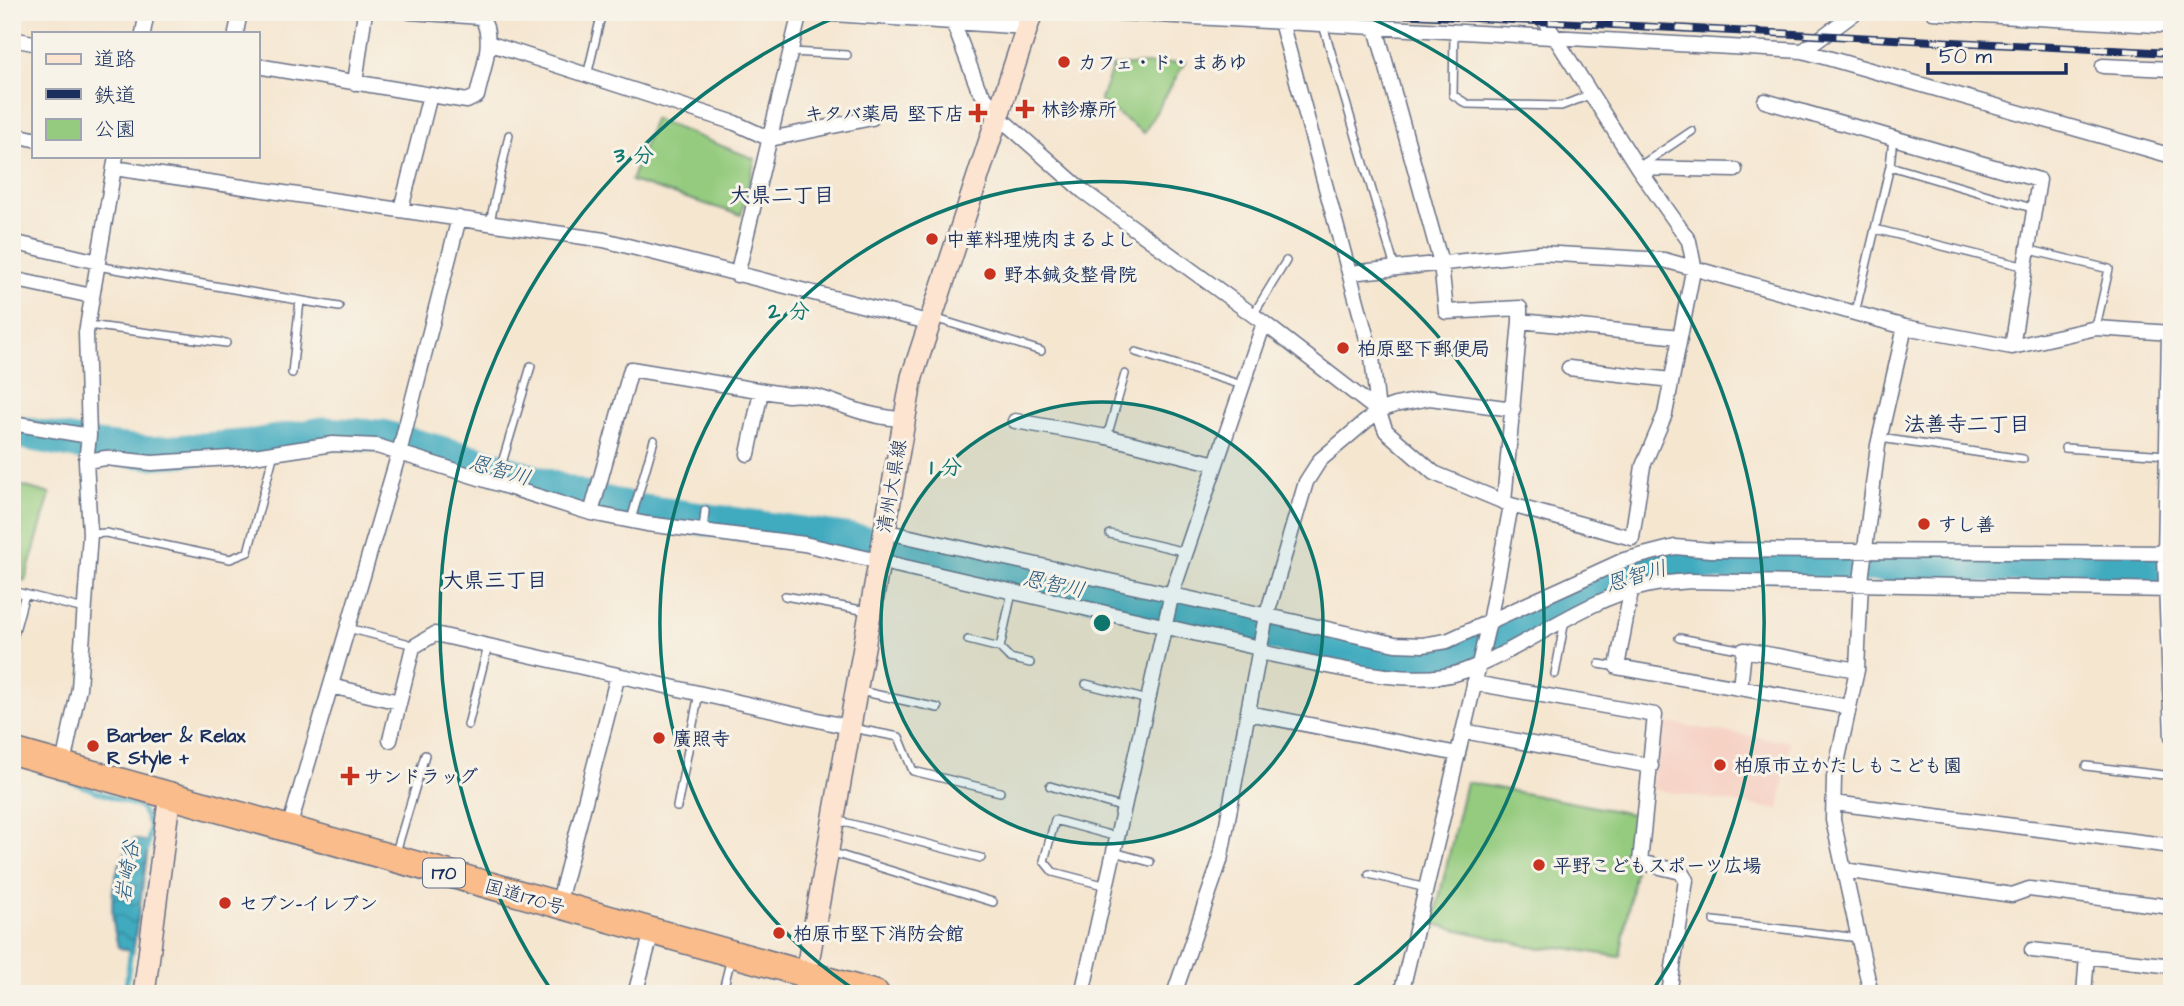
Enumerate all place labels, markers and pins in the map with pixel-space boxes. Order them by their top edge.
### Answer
place label: カフェ・ド・まあゆ [1078,50,1247,77]
marker: カフェ・ド・まあゆ [1056,54,1072,70]
place label: 林診療所 [1041,97,1117,124]
marker: 林診療所 [1015,99,1035,119]
place label: キタバ薬局 堅下店 [804,101,964,128]
marker: キタバ薬局 堅下店 [970,105,986,121]
place label: 中華料理焼肉まるよし [946,227,1136,254]
marker: 中華料理焼肉まるよし [924,231,940,247]
place label: 野本鍼灸整骨院 [1004,262,1137,289]
marker: 野本鍼灸整骨院 [982,266,998,282]
place label: 柏原堅下郵便局 [1357,336,1490,363]
marker: 柏原堅下郵便局 [1335,340,1351,356]
place label: すし善 [1938,512,1995,539]
marker: すし善 [1916,516,1932,532]
centre of rings [1090,611,1114,635]
place label: Barber & Relax R Style + [107,723,247,773]
place label: 廣照寺 [673,726,730,753]
marker: 廣照寺 [651,730,667,746]
marker: Barber & Relax R Style + [85,738,101,754]
place label: 柏原市立かたしもこども園 [1734,753,1962,780]
marker: 柏原市立かたしもこども園 [1712,757,1728,773]
place label: サンドラッグ [364,764,478,791]
marker: サンドラッグ [342,768,358,784]
place label: 平野こどもスポーツ広場 [1553,853,1762,880]
marker: 平野こどもスポーツ広場 [1531,857,1547,873]
place label: セブン-イレブン [239,891,378,918]
marker: セブン-イレブン [217,895,233,911]
place label: 柏原市堅下消防会館 [793,921,964,948]
marker: 柏原市堅下消防会館 [771,925,787,941]

